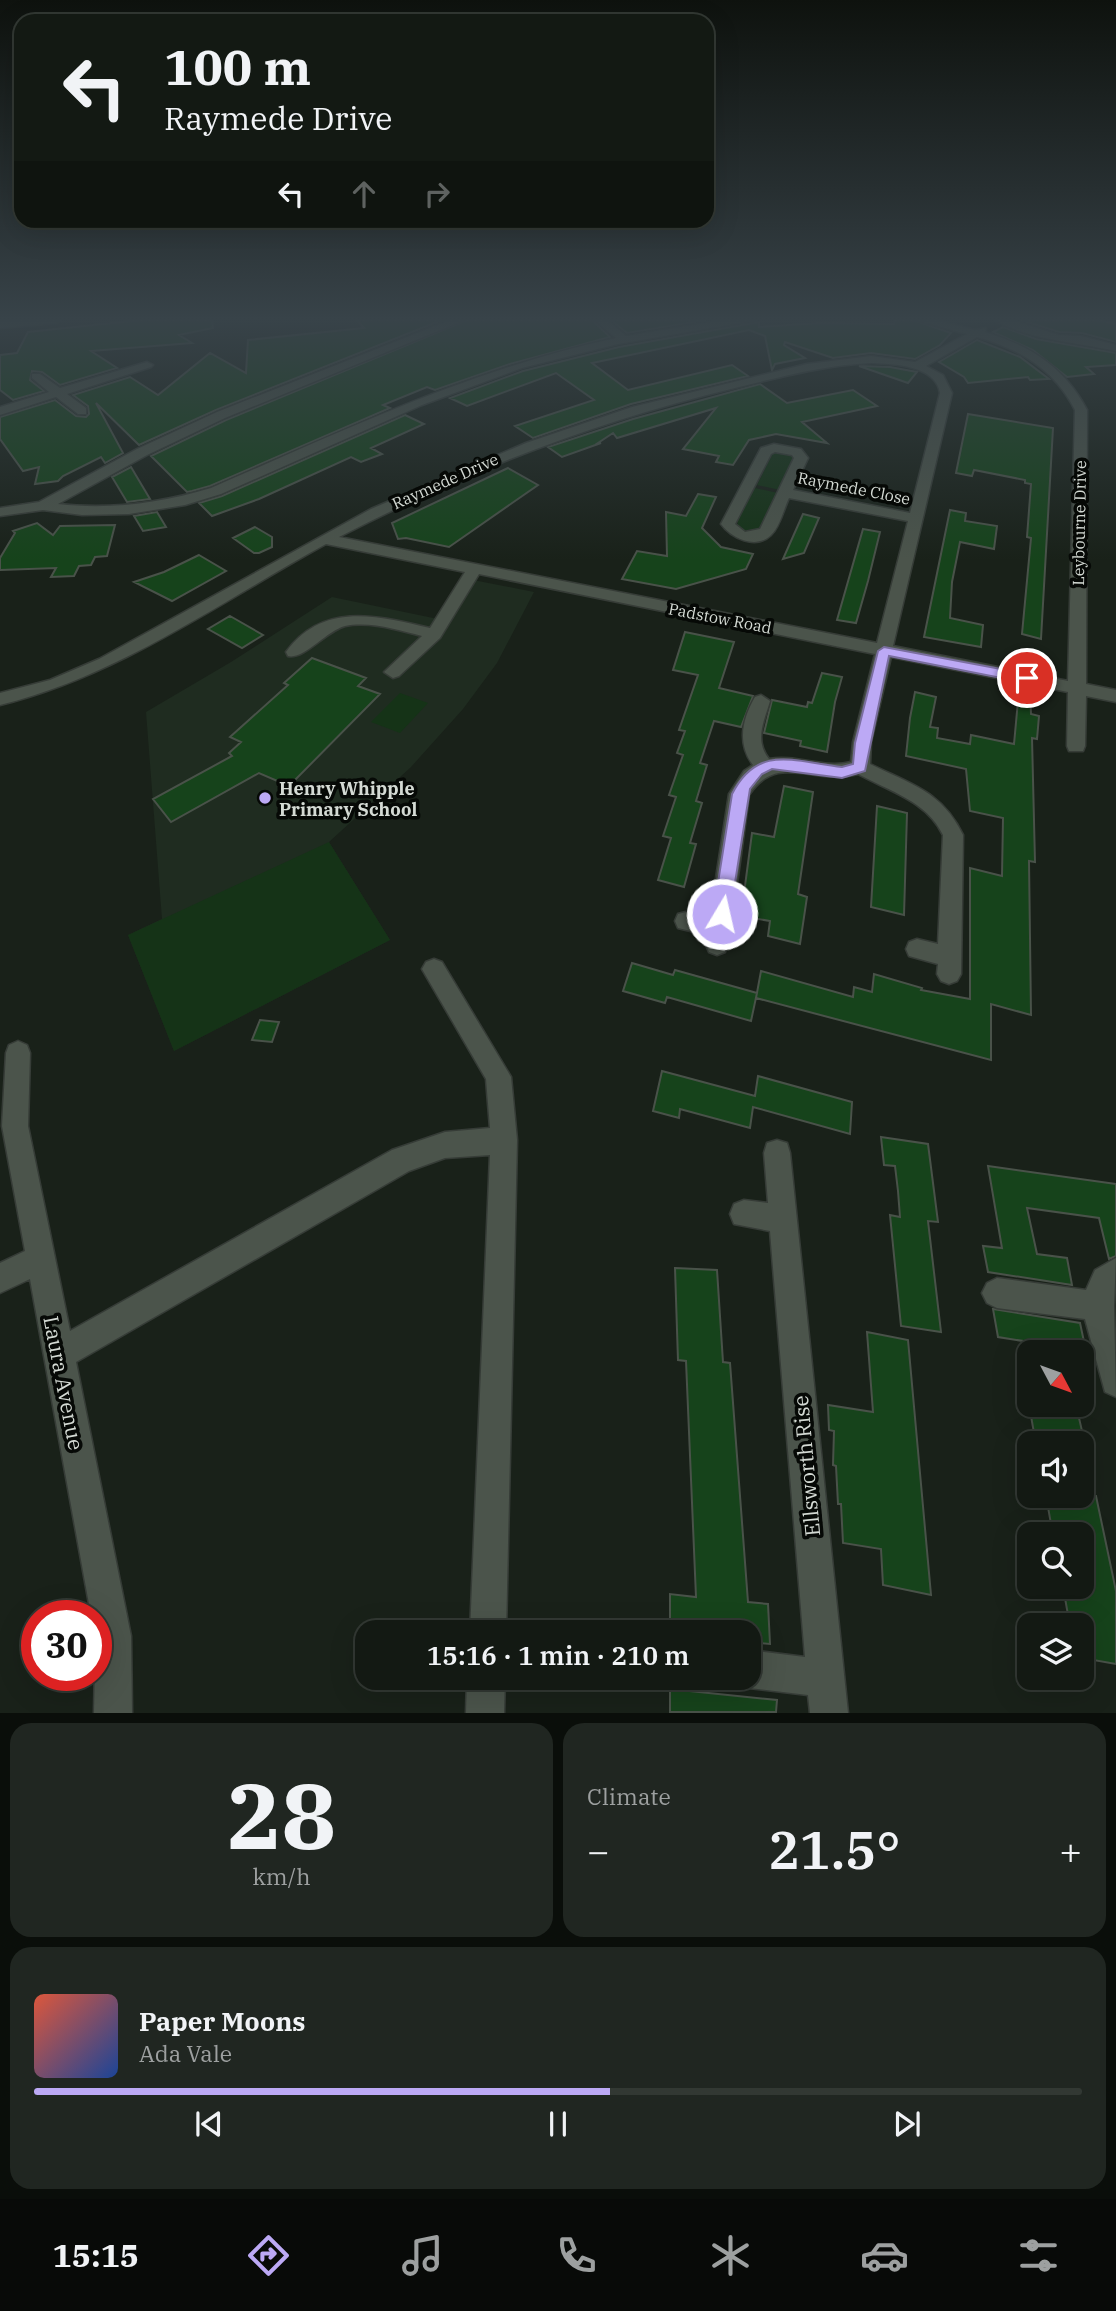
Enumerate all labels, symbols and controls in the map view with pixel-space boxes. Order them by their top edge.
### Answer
text: 100 m [164,35,311,98]
icon: left [49,42,140,133]
text: Raymede Drive [164,97,393,139]
icon: left [272,175,310,213]
icon: ahead [345,175,383,213]
icon: right [418,175,456,213]
street label: Raymede Drive [389,449,501,513]
street label: Leybourne Drive [1068,460,1090,586]
street label: Raymede Close [796,467,912,509]
street label: Padstow Road [667,598,774,638]
pin [997,648,1057,708]
icon: arrive [1008,659,1046,697]
place label: Henry Whipple Primary School [279,777,417,821]
marker: Henry Whipple Primary School [257,790,273,806]
position arrow [685,877,759,951]
street label: Laura Avenue [37,1313,91,1453]
north arrow [1017,1340,1094,1418]
map controls [1017,1340,1094,1690]
street label: Ellsworth Rise [786,1394,826,1538]
button: sound [1017,1431,1094,1508]
button: search [1017,1522,1094,1599]
speed limit sign: 30 [21,1600,112,1691]
button: layers [1017,1613,1094,1690]
text: 15:16 · 1 min · 210 m [427,1638,689,1672]
text: 28 [227,1756,336,1874]
text: Climate [587,1781,671,1811]
text: 21.5° [768,1816,901,1883]
text: − [587,1826,610,1875]
text: + [1059,1826,1082,1875]
text: km/h [252,1861,311,1891]
text: Paper Moons [139,2004,306,2038]
text: Ada Vale [139,2038,232,2068]
icon: previous [190,2105,228,2143]
icon: pause [539,2105,577,2143]
icon: next [888,2105,926,2143]
icon: directions [244,2231,293,2280]
icon: music [398,2231,447,2280]
icon: phone [552,2231,601,2280]
icon: climate [706,2231,755,2280]
icon: car [860,2231,909,2280]
icon: filters [1014,2231,1063,2280]
text: 15:15 [53,2234,139,2276]

